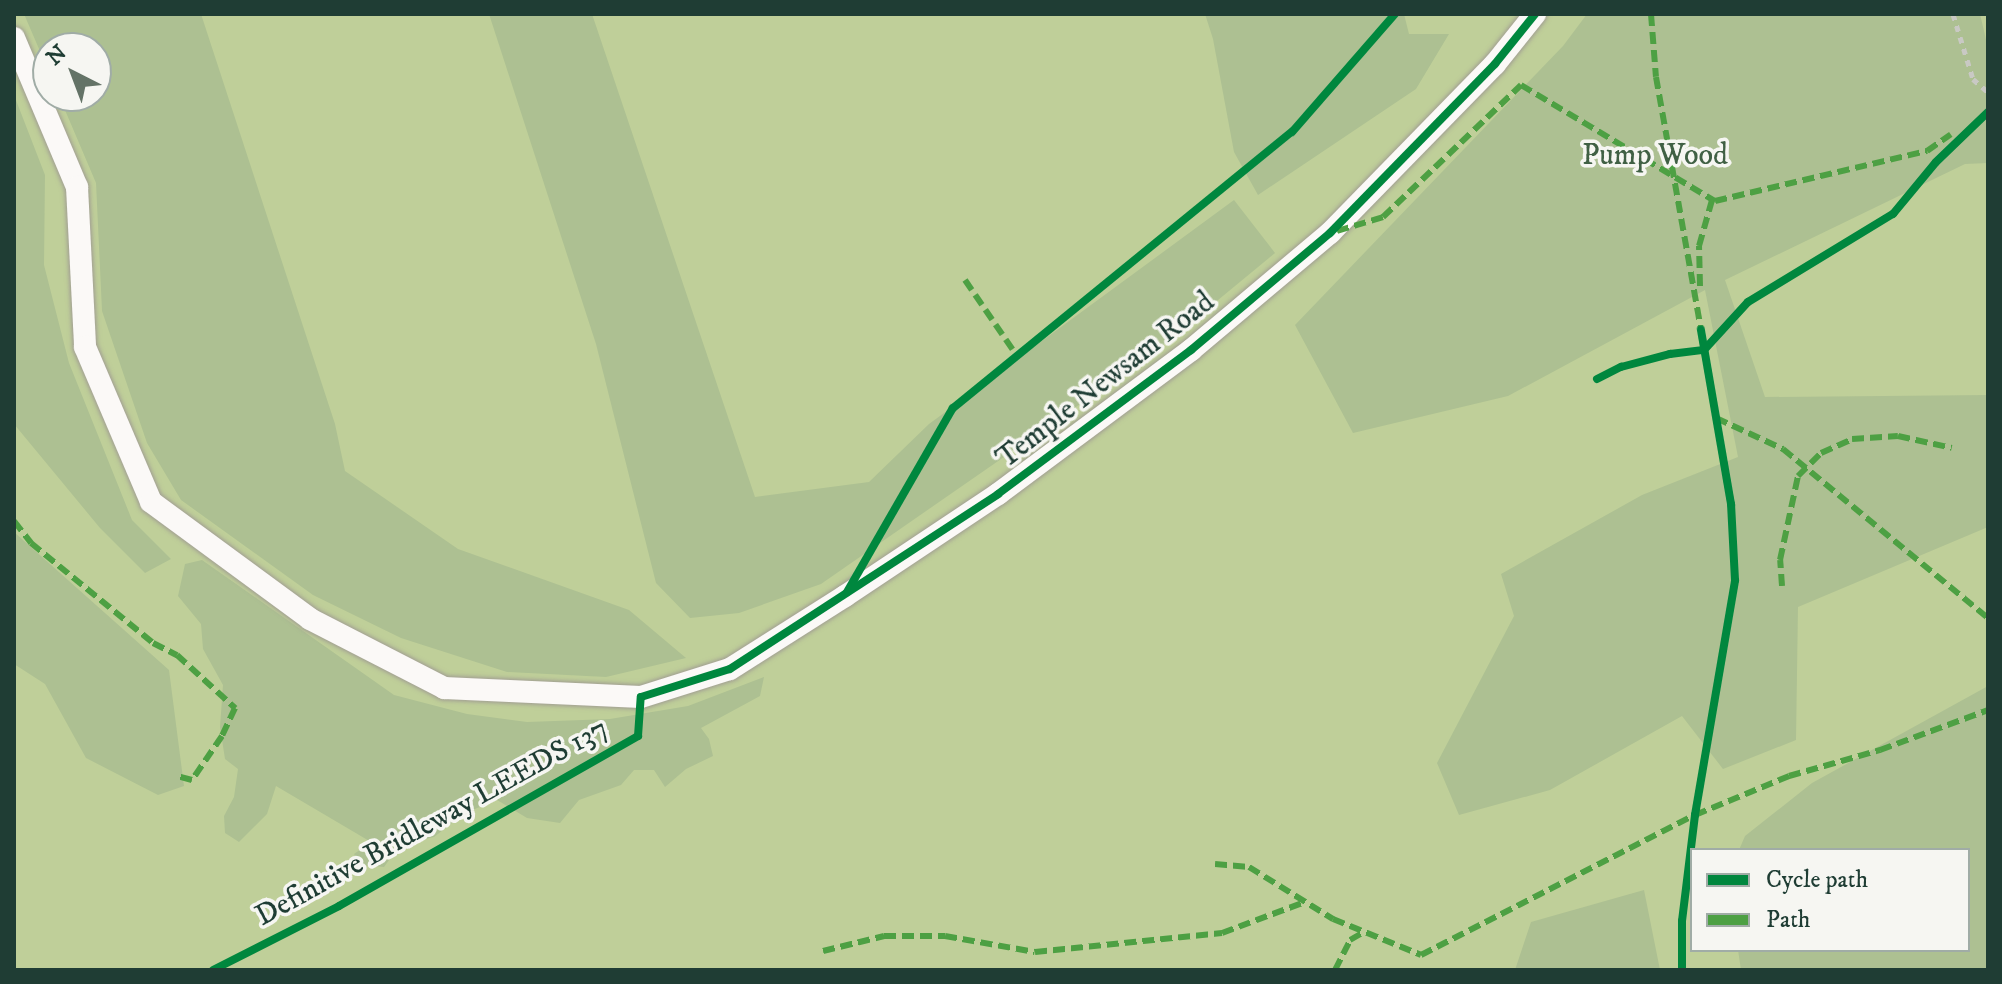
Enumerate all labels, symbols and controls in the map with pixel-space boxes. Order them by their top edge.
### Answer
north arrow [32,32,112,112]
text: N [41,39,73,71]
park label: Pump Wood [1582,138,1728,174]
street label: Temple Newsam Road [990,285,1222,477]
street label: Definitive Bridleway LEEDS 137 [250,711,614,935]
legend [1690,848,1970,952]
text: Cycle path [1766,865,1868,895]
text: Path [1766,905,1810,935]

